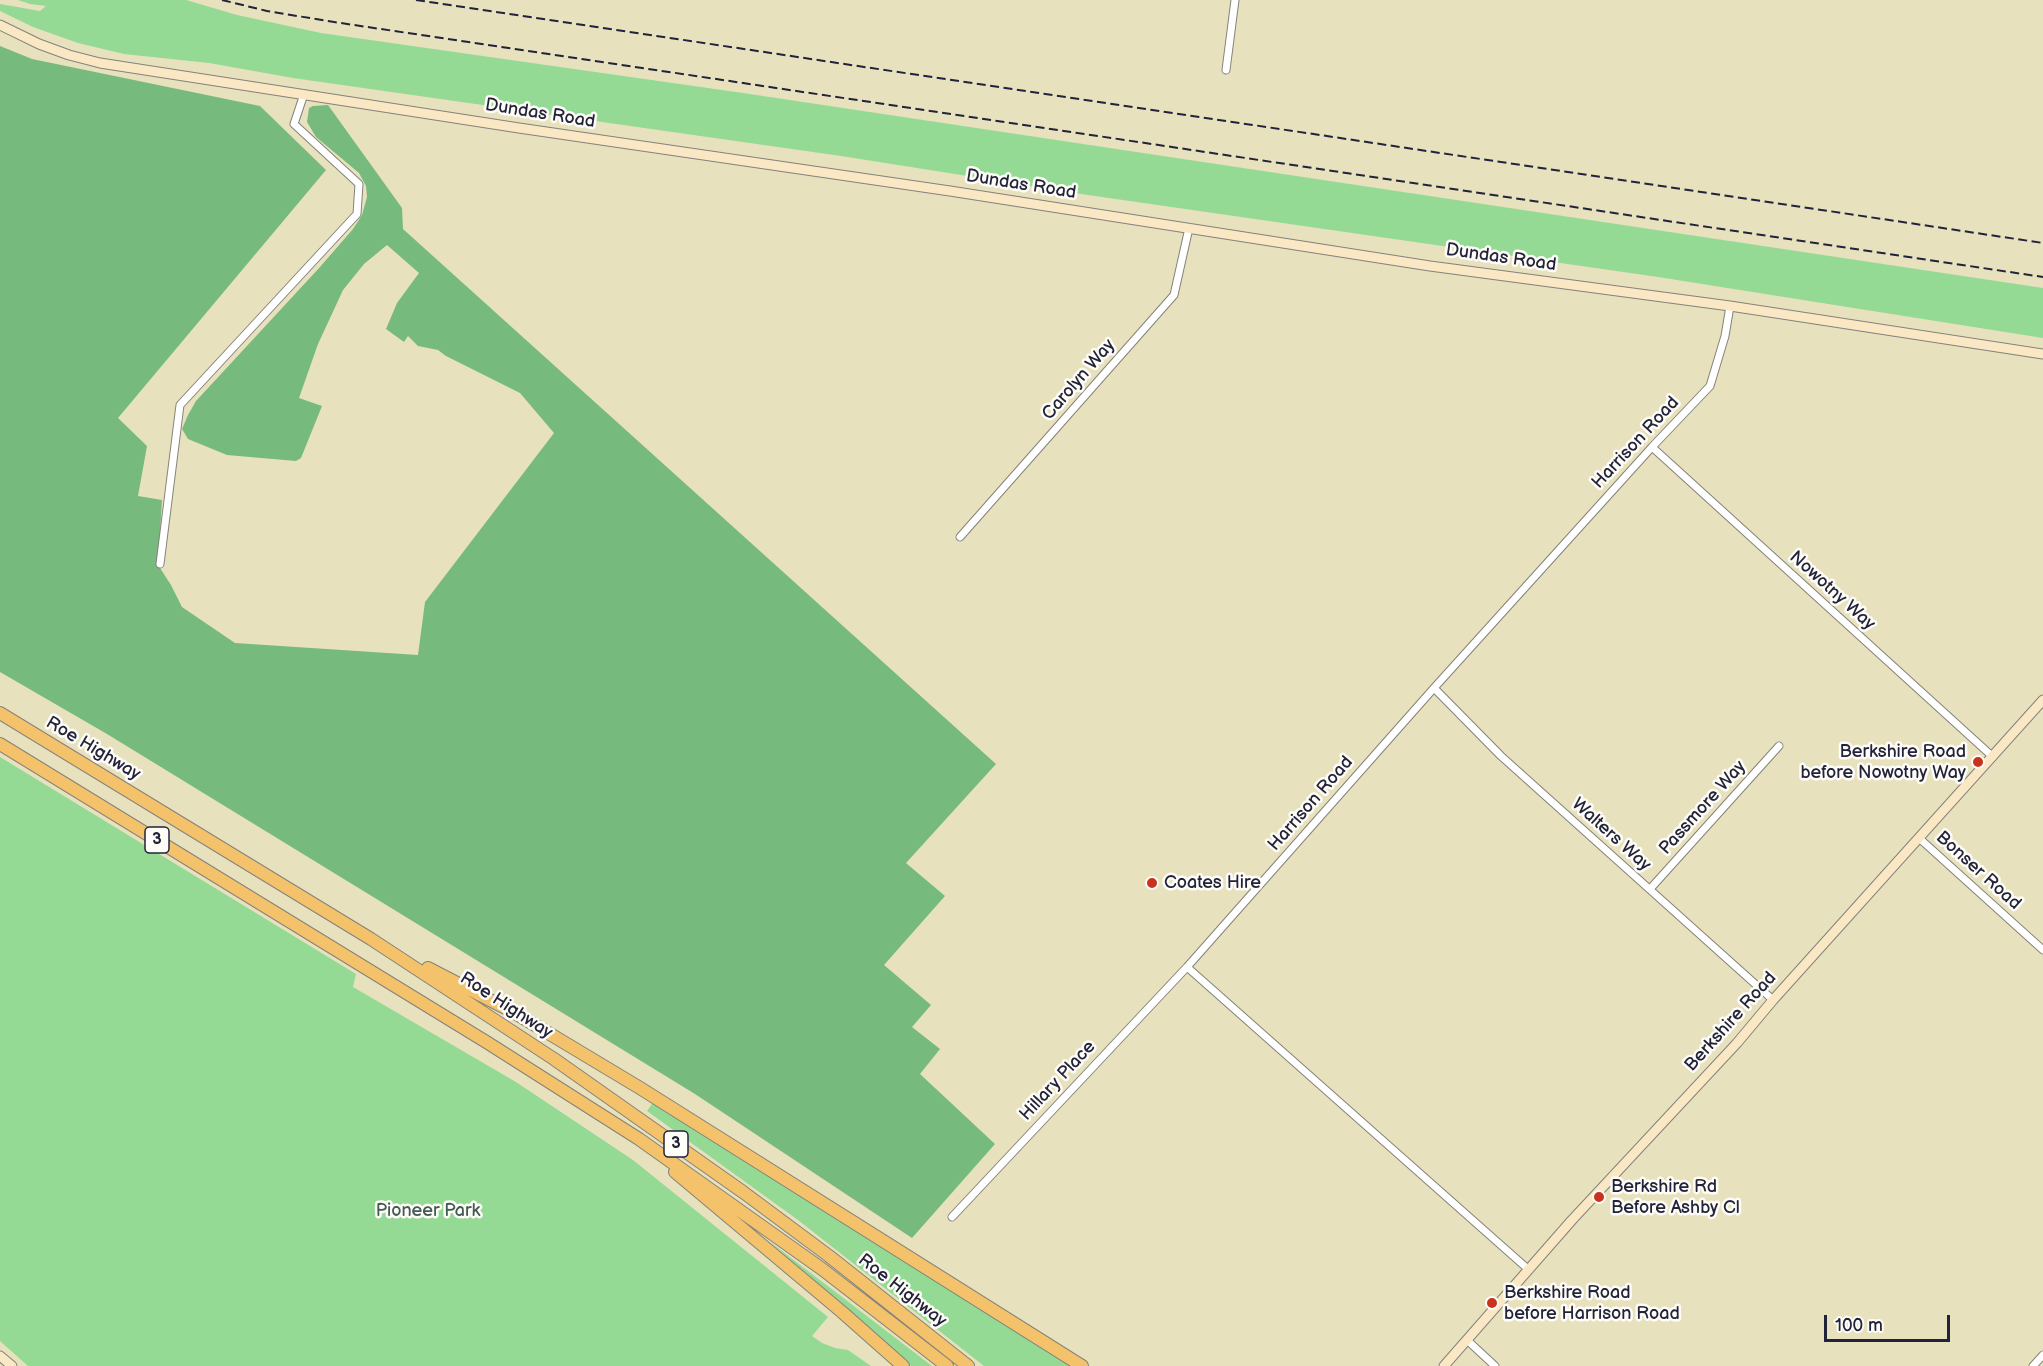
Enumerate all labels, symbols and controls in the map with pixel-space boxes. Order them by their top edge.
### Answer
street label: Dundas Road [483,95,597,133]
street label: Dundas Road [964,166,1078,204]
street label: Dundas Road [1444,240,1558,276]
street label: Carolyn Way [1038,335,1120,425]
street label: Harrison Road [1588,392,1684,494]
street label: Nowotny Way [1785,547,1879,635]
street label: Roe Highway [42,712,144,786]
place label: Berkshire Road before Nowotny Way [1800,741,1966,783]
street label: Harrison Road [1264,752,1358,856]
marker: Berkshire Road before Nowotny Way [1971,755,1985,769]
street label: Passmore Way [1655,757,1751,859]
street label: Walters Way [1567,794,1655,876]
road number: 3 [145,827,169,853]
street label: Bonser Road [1931,827,2025,915]
place label: Coates Hire [1164,872,1261,894]
marker: Coates Hire [1145,876,1159,890]
street label: Roe Highway [456,968,556,1044]
street label: Berkshire Road [1681,968,1781,1076]
street label: Hillary Place [1015,1037,1101,1125]
road number: 3 [664,1131,688,1157]
place label: Berkshire Rd Before Ashby Cl [1611,1176,1740,1218]
marker: Berkshire Rd Before Ashby Cl [1592,1190,1606,1204]
park label: Pioneer Park [376,1200,480,1222]
street label: Roe Highway [853,1250,951,1332]
place label: Berkshire Road before Harrison Road [1504,1282,1680,1324]
marker: Berkshire Road before Harrison Road [1485,1296,1499,1310]
scale bar [1827,1303,1953,1341]
text: 100 m [1835,1315,1883,1336]

